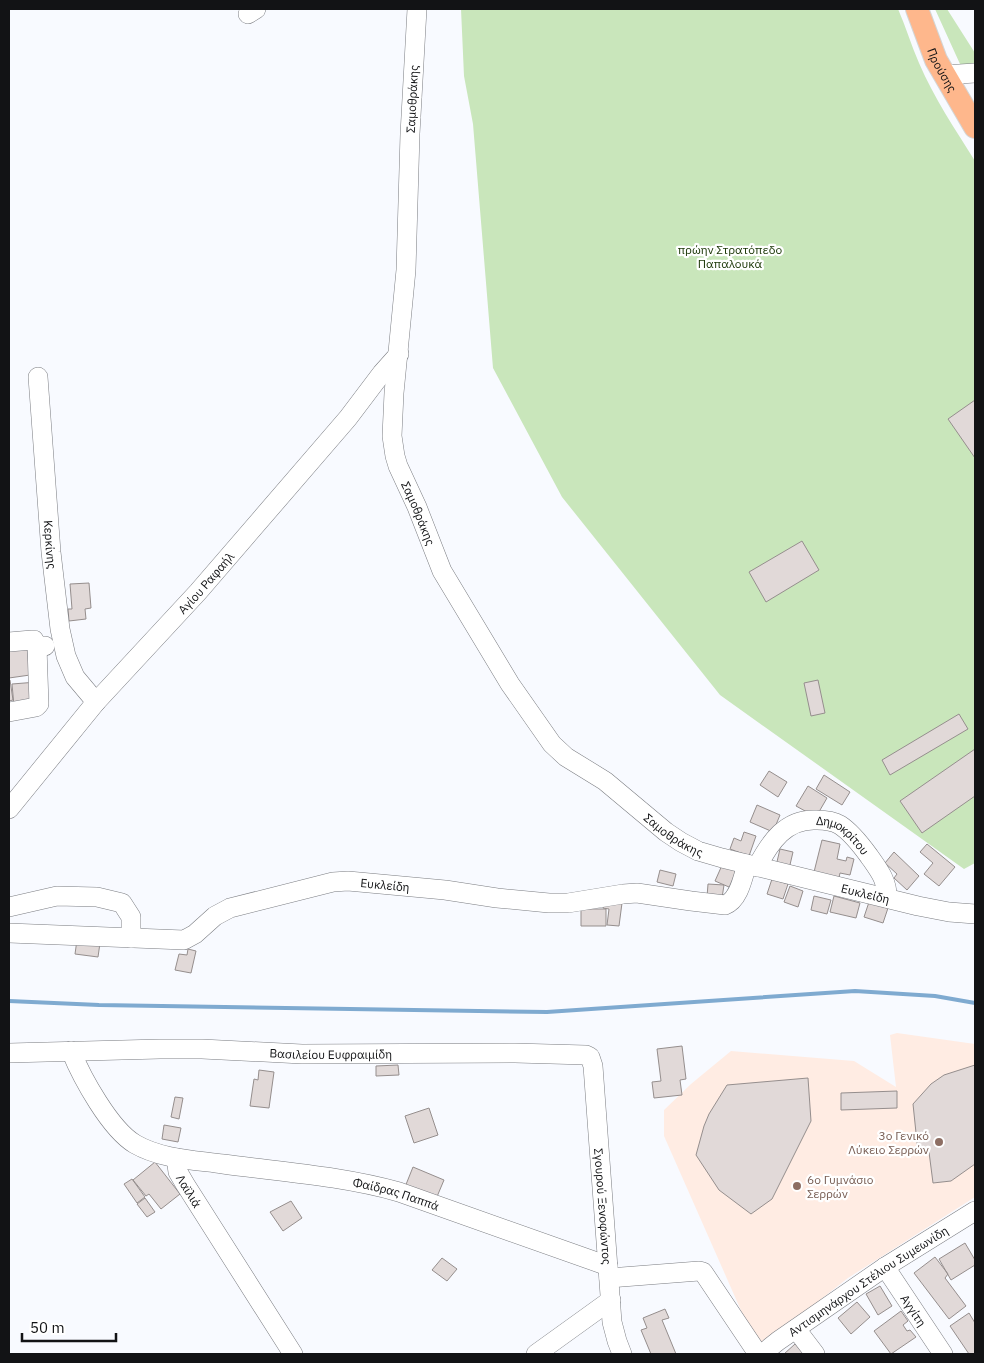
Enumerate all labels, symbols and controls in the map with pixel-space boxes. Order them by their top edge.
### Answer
street label: Προύσης [925,46,961,95]
street label: Σαμοθράκης [403,64,421,133]
park label: πρώην Στρατόπεδο Παπαλουκά [678,242,782,271]
street label: Σαμοθράκης [399,479,439,547]
street label: Κερκίνης [41,520,60,570]
street label: Αγίου Ραφαήλ [174,548,237,617]
street label: Σαμοθράκης [641,810,705,860]
street label: Δημοκρίτου [816,812,873,858]
street label: Ευκλείδη [360,875,410,894]
street label: Ευκλείδη [840,880,891,906]
street label: Βασιλείου Ευφραιμίδη [269,1045,392,1062]
place label: 3ο Γενικό Λύκειο Σερρών [848,1128,929,1157]
marker: 3ο Γενικό Λύκειο Σερρών [933,1136,945,1148]
street label: Σγουρού Ξενοφώντος [592,1148,615,1265]
street label: Λαϊλιά [173,1171,205,1210]
place label: 6ο Γυμνάσιο Σερρών [807,1172,874,1201]
street label: Φαίδρας Παππά [351,1174,442,1213]
marker: 6ο Γυμνάσιο Σερρών [791,1180,803,1192]
street label: Αντισμηνάρχου Στέλιου Συμεωνίδη [785,1222,951,1339]
street label: Αγγίτη [898,1291,930,1329]
scale bar [22,1310,116,1342]
text: 50 m [30,1318,65,1337]

